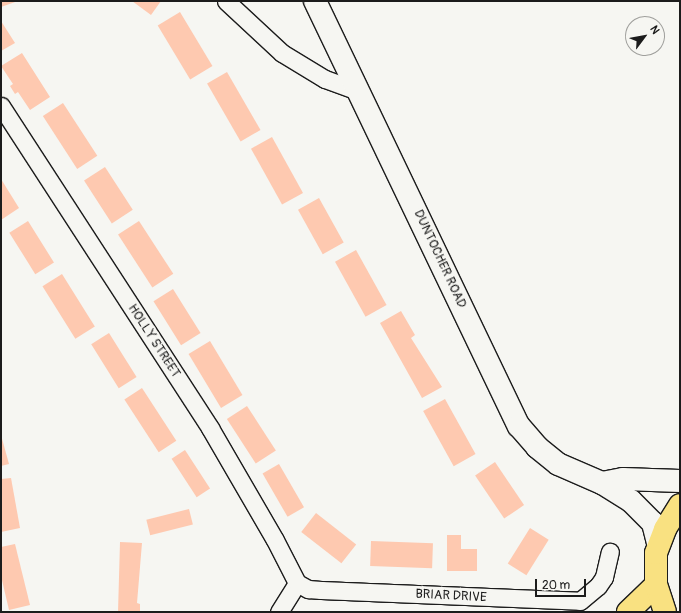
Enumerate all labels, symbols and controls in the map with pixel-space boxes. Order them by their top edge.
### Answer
north arrow [625,16,665,56]
text: N [647,23,662,37]
street label: DUNTOCHER ROAD [410,207,470,311]
street label: HOLLY STREET [124,301,184,381]
scale bar [537,571,588,597]
text: 20 m [542,578,570,593]
street label: BRIAR DRIVE [415,586,487,606]

